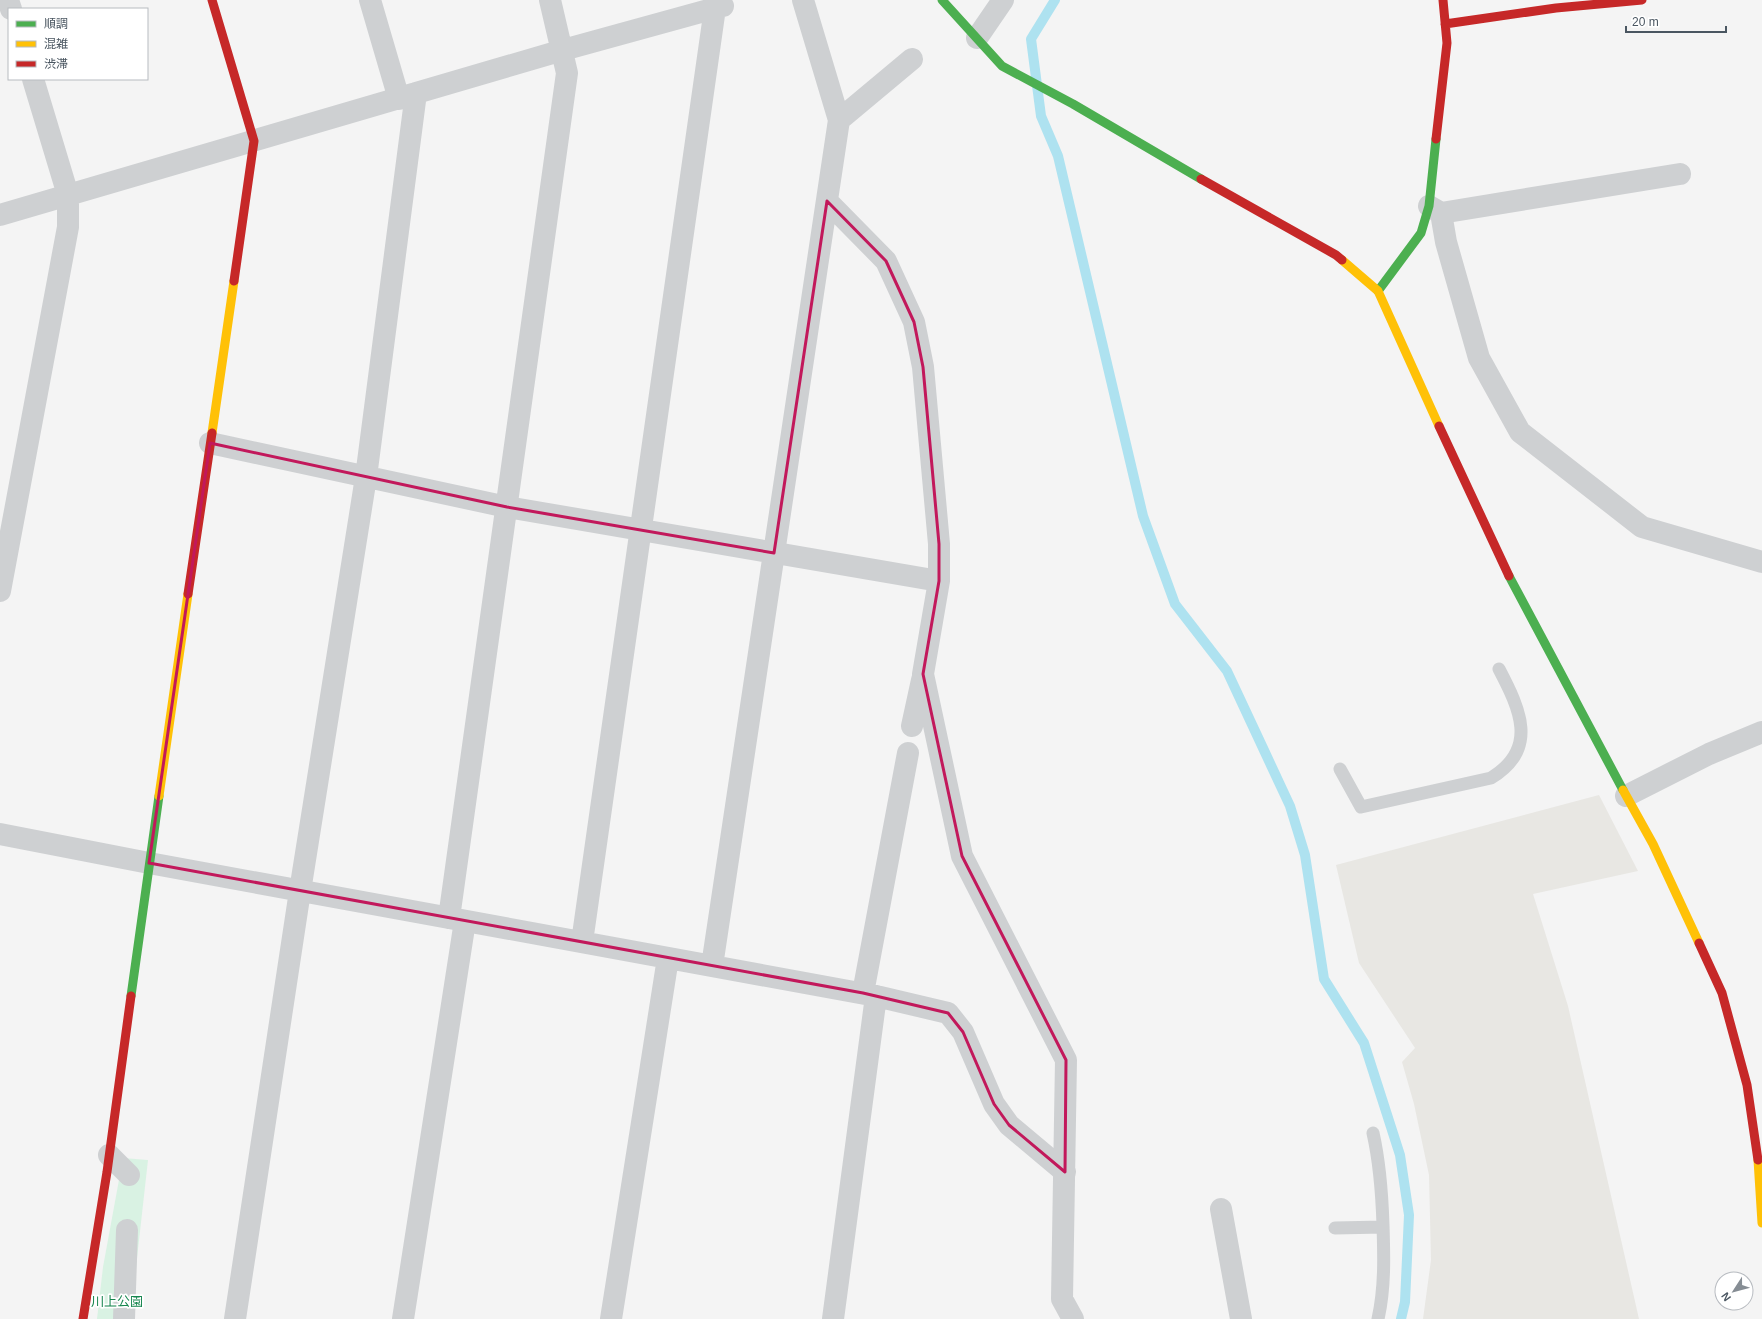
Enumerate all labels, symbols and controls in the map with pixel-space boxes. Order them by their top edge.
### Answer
legend [8,8,148,80]
scale bar [1626,8,1726,34]
text: 20 m [1632,15,1659,29]
text: 順調 [44,17,68,31]
text: 混雑 [44,37,68,51]
text: 渋滞 [44,57,68,71]
north arrow [1714,1271,1754,1311]
text: N [1719,1290,1733,1304]
park label: 川上公園 [91,1294,143,1309]

